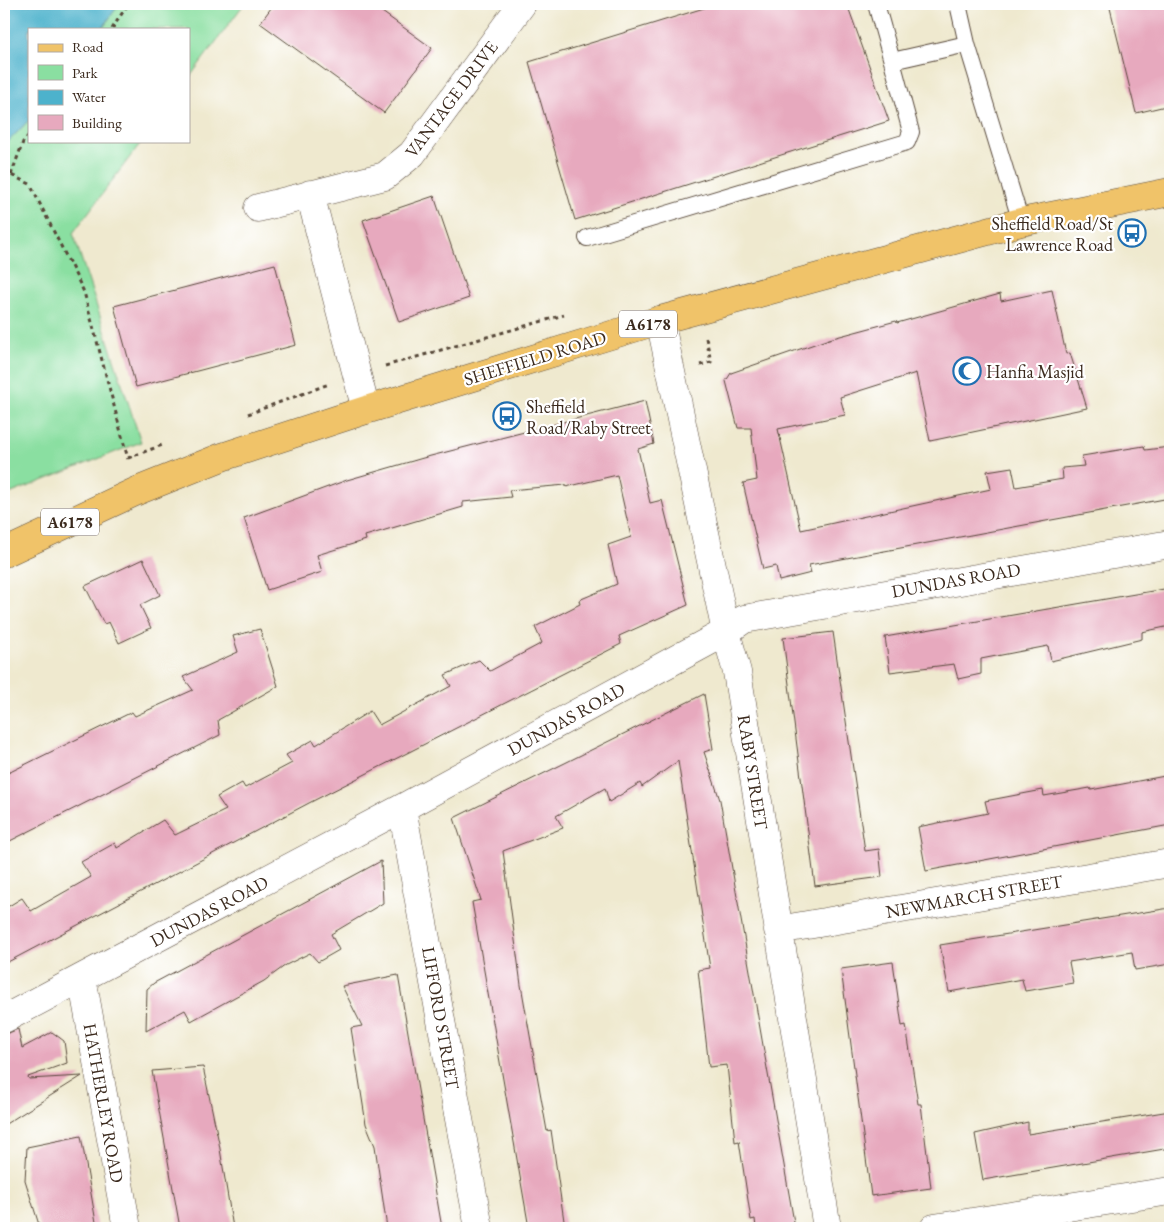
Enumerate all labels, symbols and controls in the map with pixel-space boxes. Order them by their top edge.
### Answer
legend [28,28,190,142]
street label: VANTAGE DRIVE [400,36,502,162]
text: Road [72,37,104,56]
text: Park [72,63,99,82]
text: Water [72,87,106,106]
text: Building [72,113,122,132]
place label: Sheffield Road/St Lawrence Road [991,212,1114,256]
bus stop icon: Sheffield Road/St Lawrence Road [1117,218,1147,248]
road number: A6178 [619,310,677,338]
street label: SHEFFIELD ROAD [461,325,609,391]
mosque icon: Hanfia Masjid [952,356,982,386]
place label: Hanfia Masjid [986,360,1085,383]
place label: Sheffield Road/Raby Street [526,395,651,439]
bus stop icon: Sheffield Road/Raby Street [492,401,522,431]
road number: A6178 [41,508,99,536]
street label: DUNDAS ROAD [890,557,1022,603]
street label: DUNDAS ROAD [503,677,629,761]
street label: RABY STREET [733,713,774,832]
street label: NEWMARCH STREET [884,869,1065,923]
street label: DUNDAS ROAD [146,870,272,952]
street label: LIFFORD STREET [417,945,465,1092]
street label: HATHERLEY ROAD [79,1021,129,1185]

